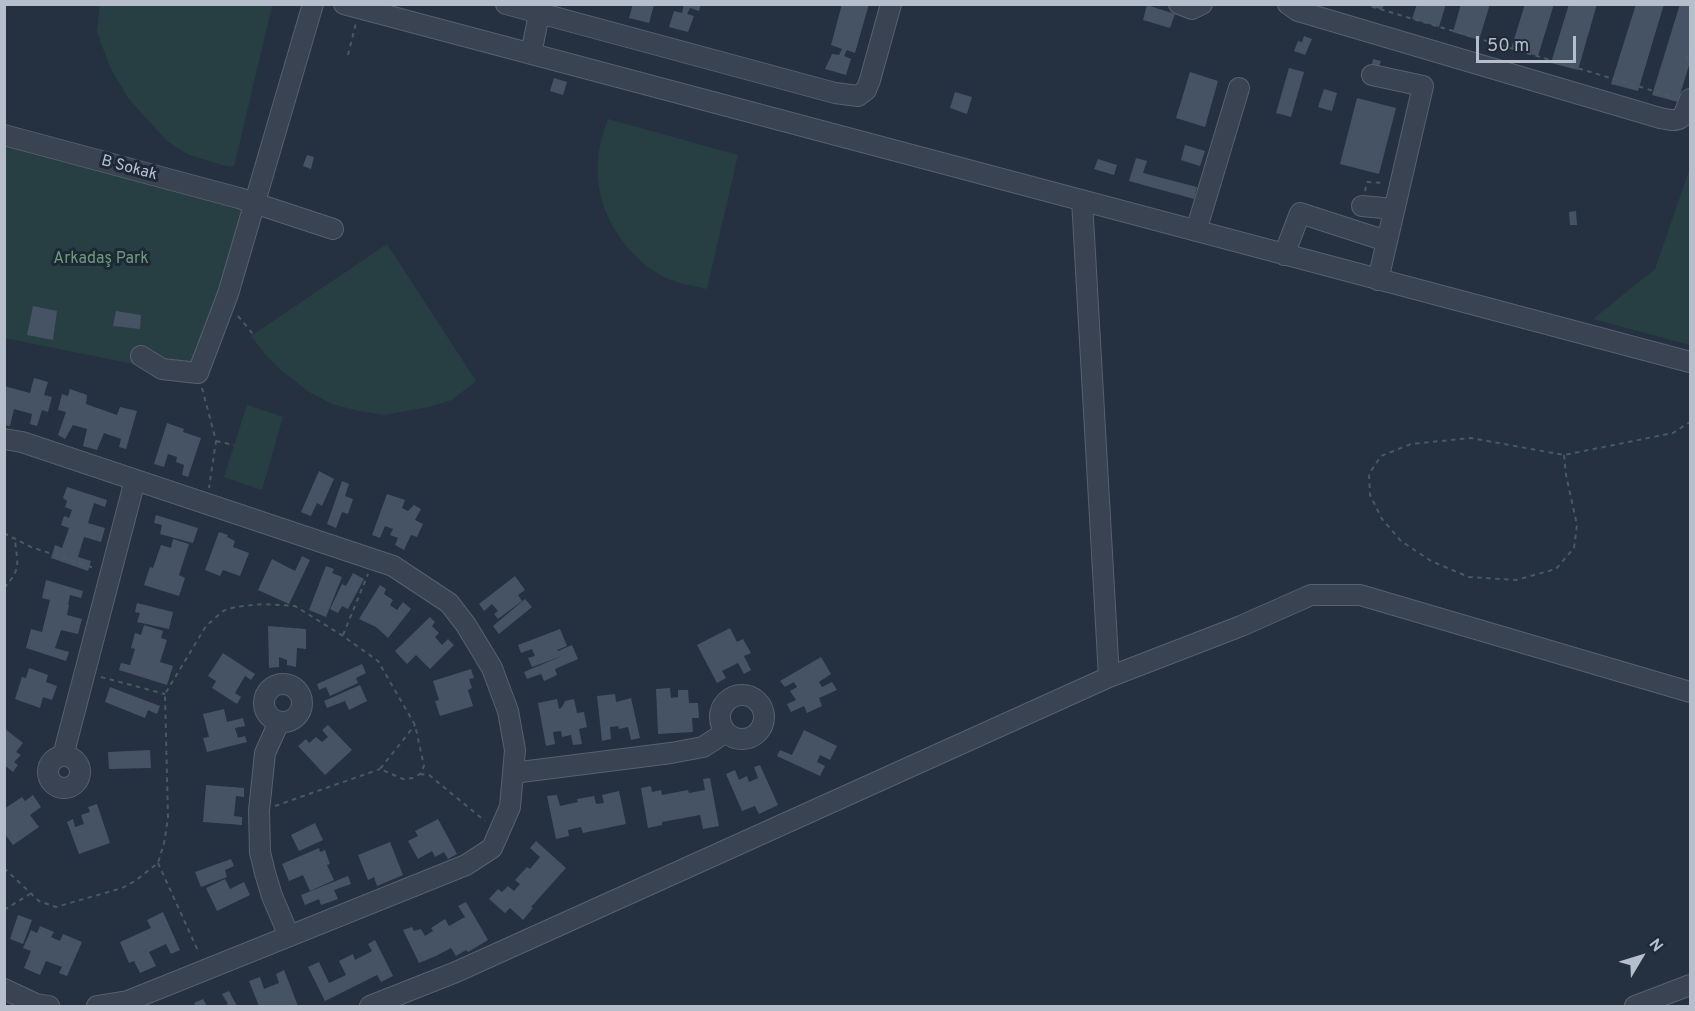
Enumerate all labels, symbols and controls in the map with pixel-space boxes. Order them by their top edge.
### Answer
scale bar [1479,24,1580,62]
text: 50 m [1487,35,1529,58]
street label: B Sokak [99,152,159,186]
park label: Arkadaş Park [53,250,149,270]
north arrow [1611,927,1671,987]
text: N [1644,935,1667,957]

